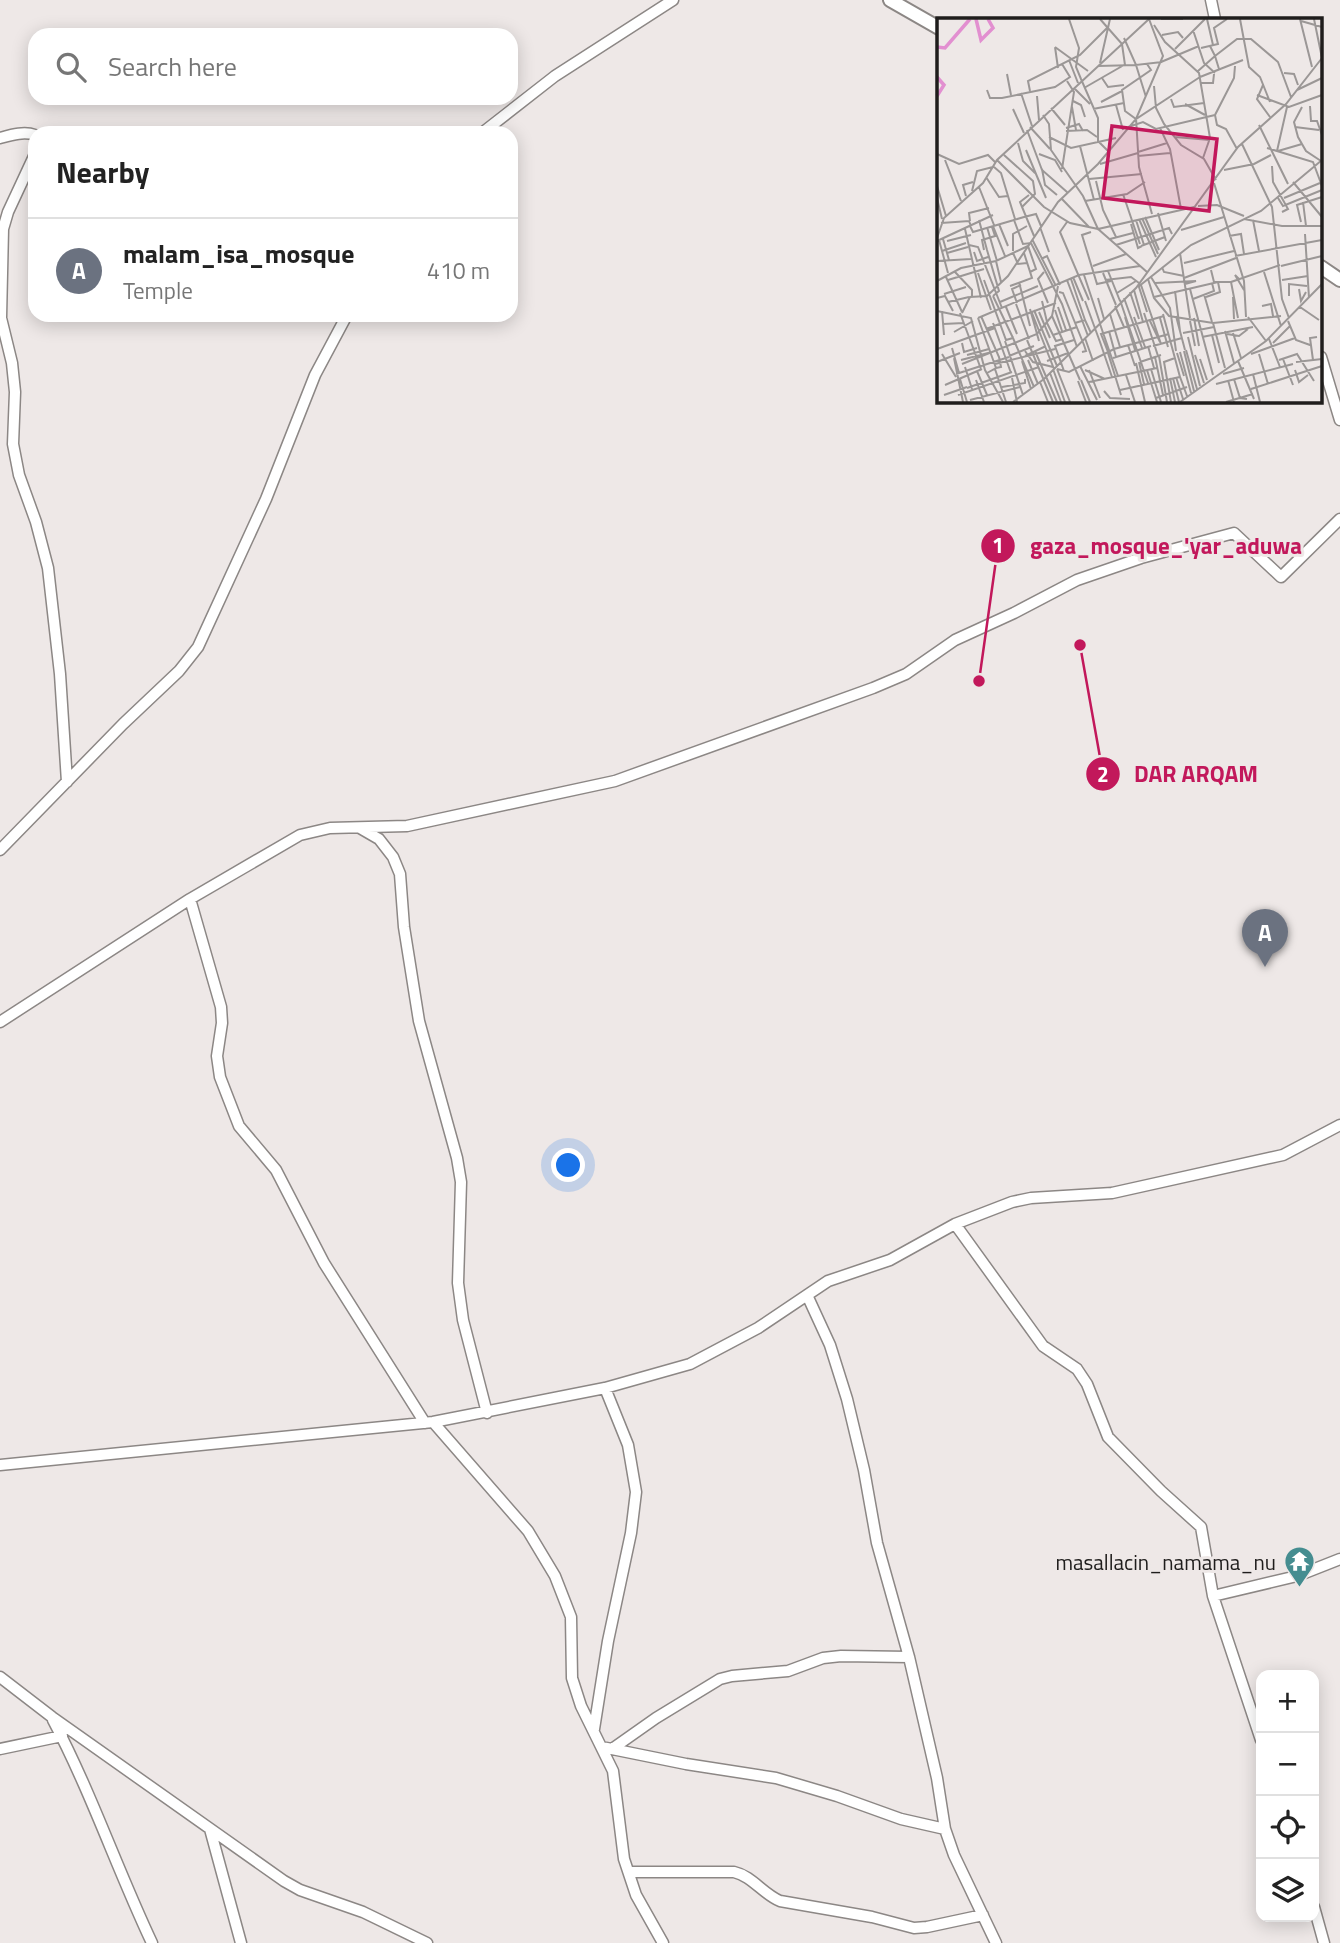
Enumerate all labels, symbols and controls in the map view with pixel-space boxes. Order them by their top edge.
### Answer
inset map [937,18,1322,402]
search box [28,28,518,105]
text: Search here [108,47,237,86]
icon: search [52,48,90,86]
text: Nearby [56,149,149,195]
text: malam_isa_mosque [123,234,354,273]
text: A [72,253,86,288]
text: 410 m [427,253,490,288]
text: Temple [123,273,193,308]
callout: gaza_mosque_'yar_aduwa [980,524,1316,568]
text: gaza_mosque_'yar_aduwa [1030,528,1302,563]
text: 1 [992,529,1004,561]
callout: DAR ARQAM [1085,752,1272,796]
text: DAR ARQAM [1134,756,1258,791]
text: 2 [1097,758,1109,790]
pin: A [1242,909,1288,967]
your location [551,1148,585,1182]
temple icon: masallacin_namama_nu [1282,1545,1316,1589]
place label: masallacin_namama_nu [1055,1546,1276,1578]
map controls [1256,1670,1319,1922]
button: + [1256,1670,1319,1733]
button: − [1256,1733,1319,1796]
button: locate [1256,1796,1319,1859]
button: layers [1256,1859,1319,1922]

